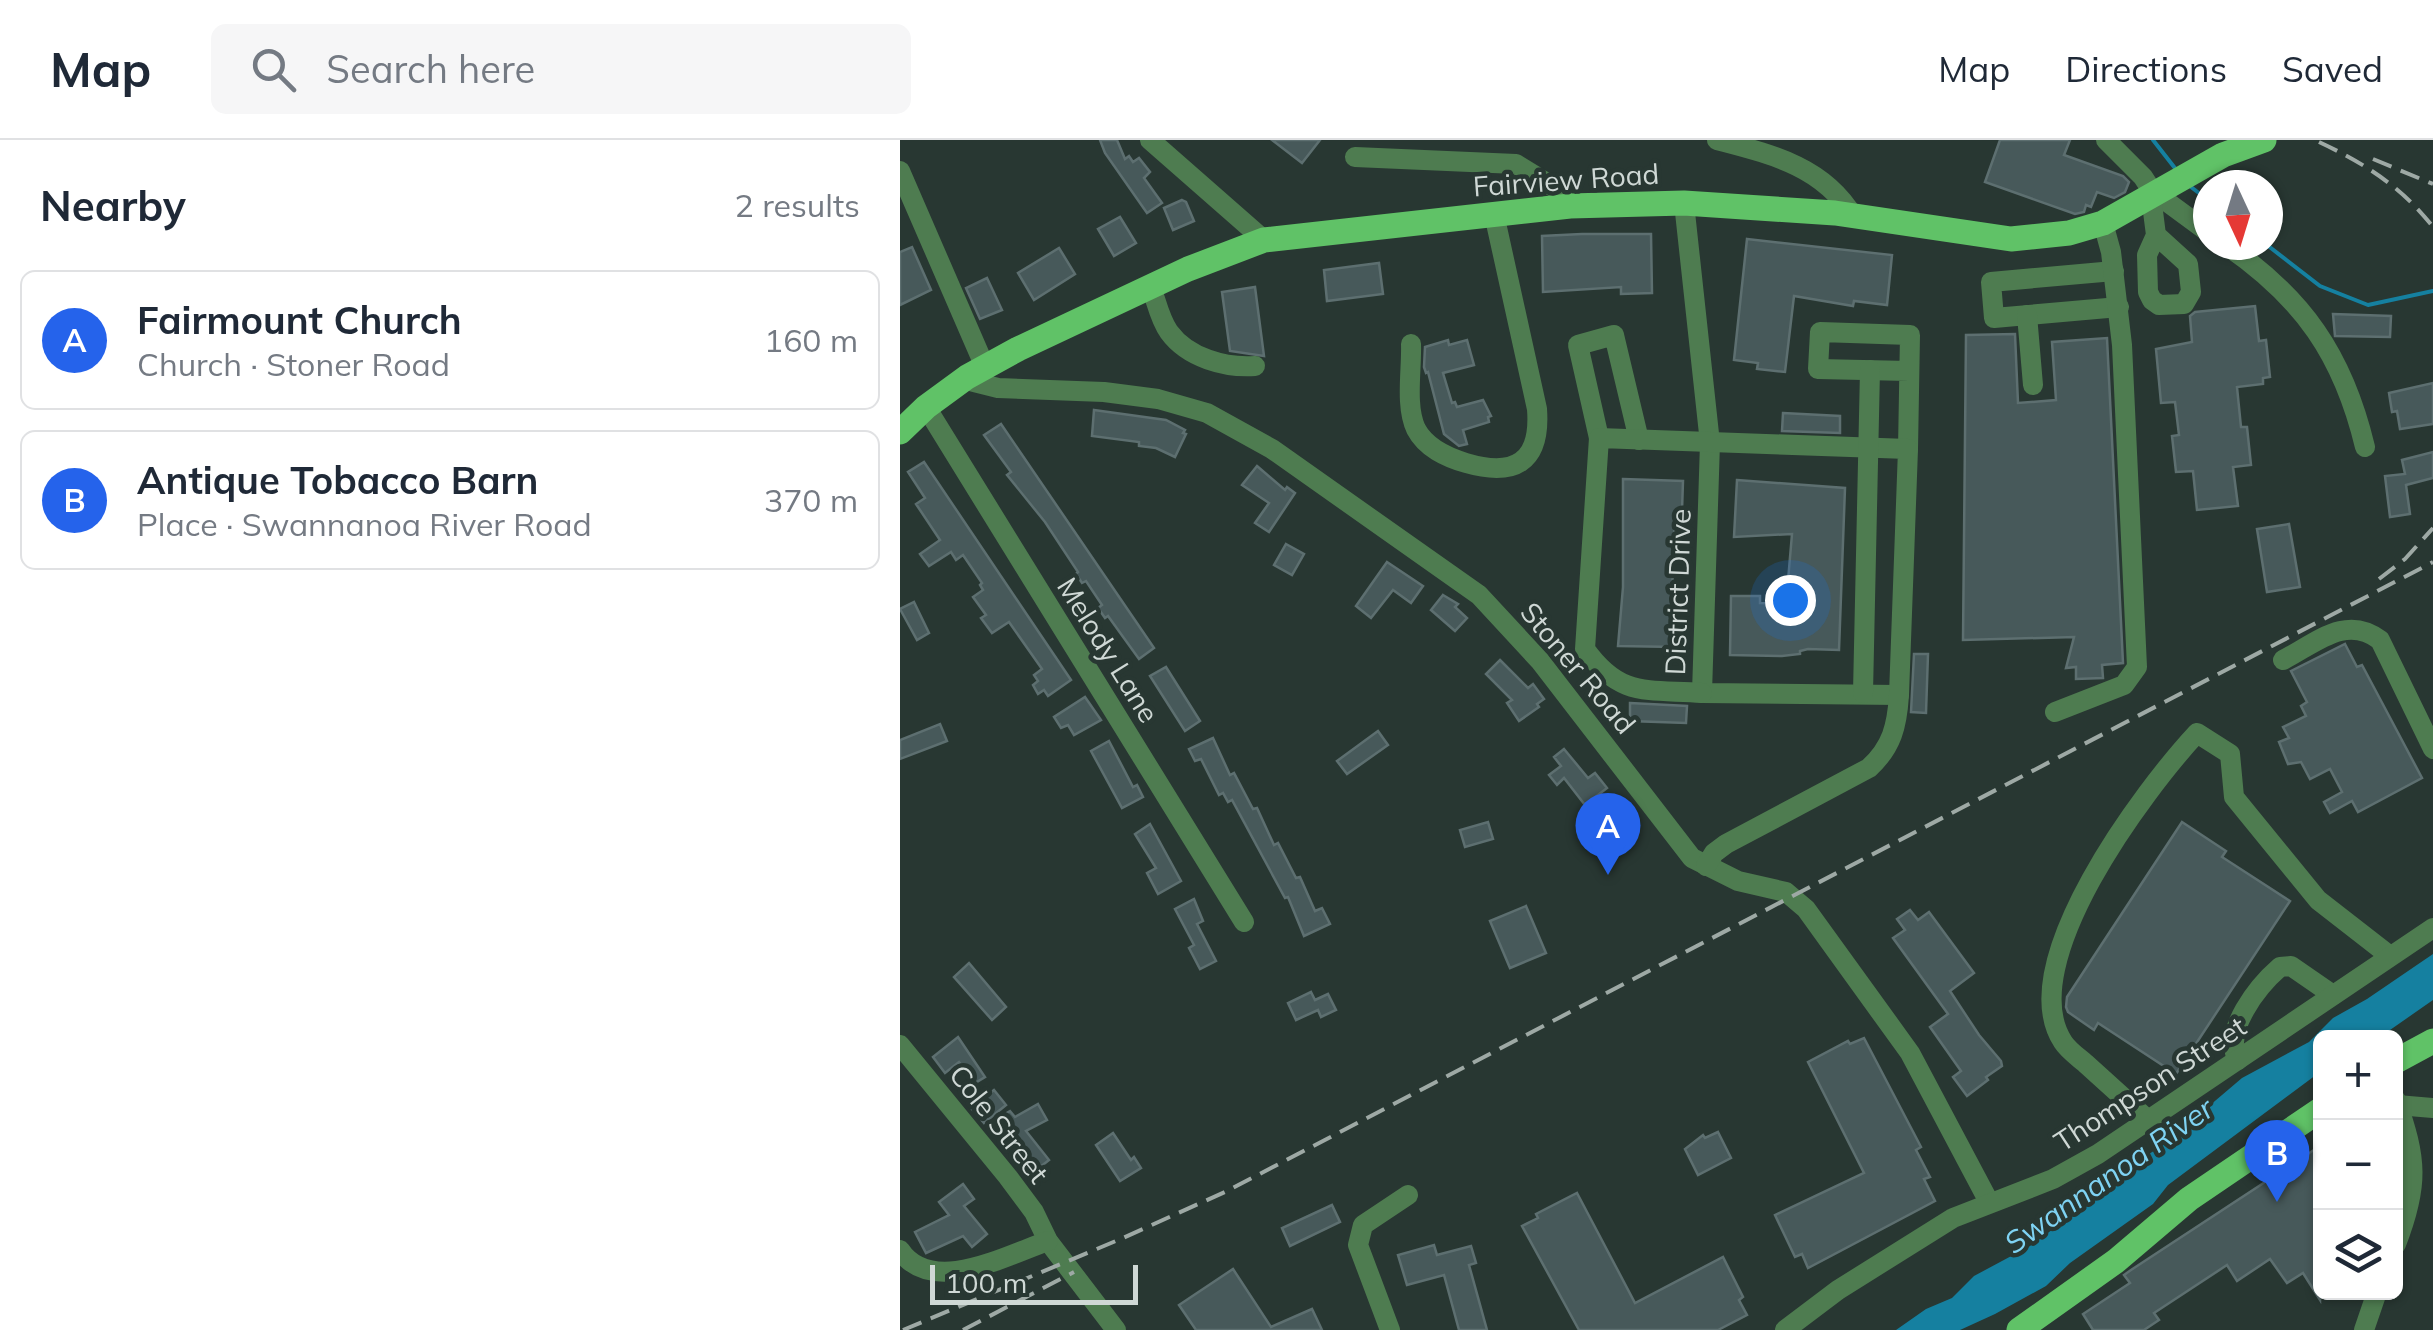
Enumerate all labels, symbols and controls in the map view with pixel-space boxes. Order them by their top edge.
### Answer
search box [211,24,911,114]
text: Map [50,39,151,99]
icon: search [246,42,301,97]
text: Search here [326,45,535,93]
text: Map [1938,47,2010,91]
text: Directions [2065,47,2227,91]
text: Saved [2282,47,2383,91]
street label: Fairview Road [1472,156,1660,203]
north arrow [2193,170,2283,260]
text: Nearby [40,179,186,232]
text: 2 results [735,185,860,225]
text: Fairmount Church [137,296,462,344]
text: A [62,320,87,360]
text: 160 m [764,320,858,360]
text: Church · Stoner Road [137,344,450,384]
text: Antique Tobacco Barn [137,456,538,504]
text: B [63,480,86,520]
text: 370 m [764,480,858,520]
text: Place · Swannanoa River Road [137,504,592,544]
street label: District Drive [1657,508,1698,676]
street label: Melody Lane [1050,571,1167,729]
your location [1765,575,1816,626]
street label: Stoner Road [1513,595,1643,741]
pin: A [1576,792,1640,875]
street label: Thompson Street [2047,1008,2252,1159]
map controls [2313,1030,2403,1300]
button: + [2313,1030,2403,1120]
street label: Cole Street [942,1057,1057,1190]
water label: Swannanoa River [1996,1088,2221,1262]
pin: B [2244,1120,2310,1202]
button: − [2313,1120,2403,1210]
button: layers [2313,1210,2403,1300]
scale bar [930,1260,1138,1304]
text: 100 m [945,1265,1027,1300]

